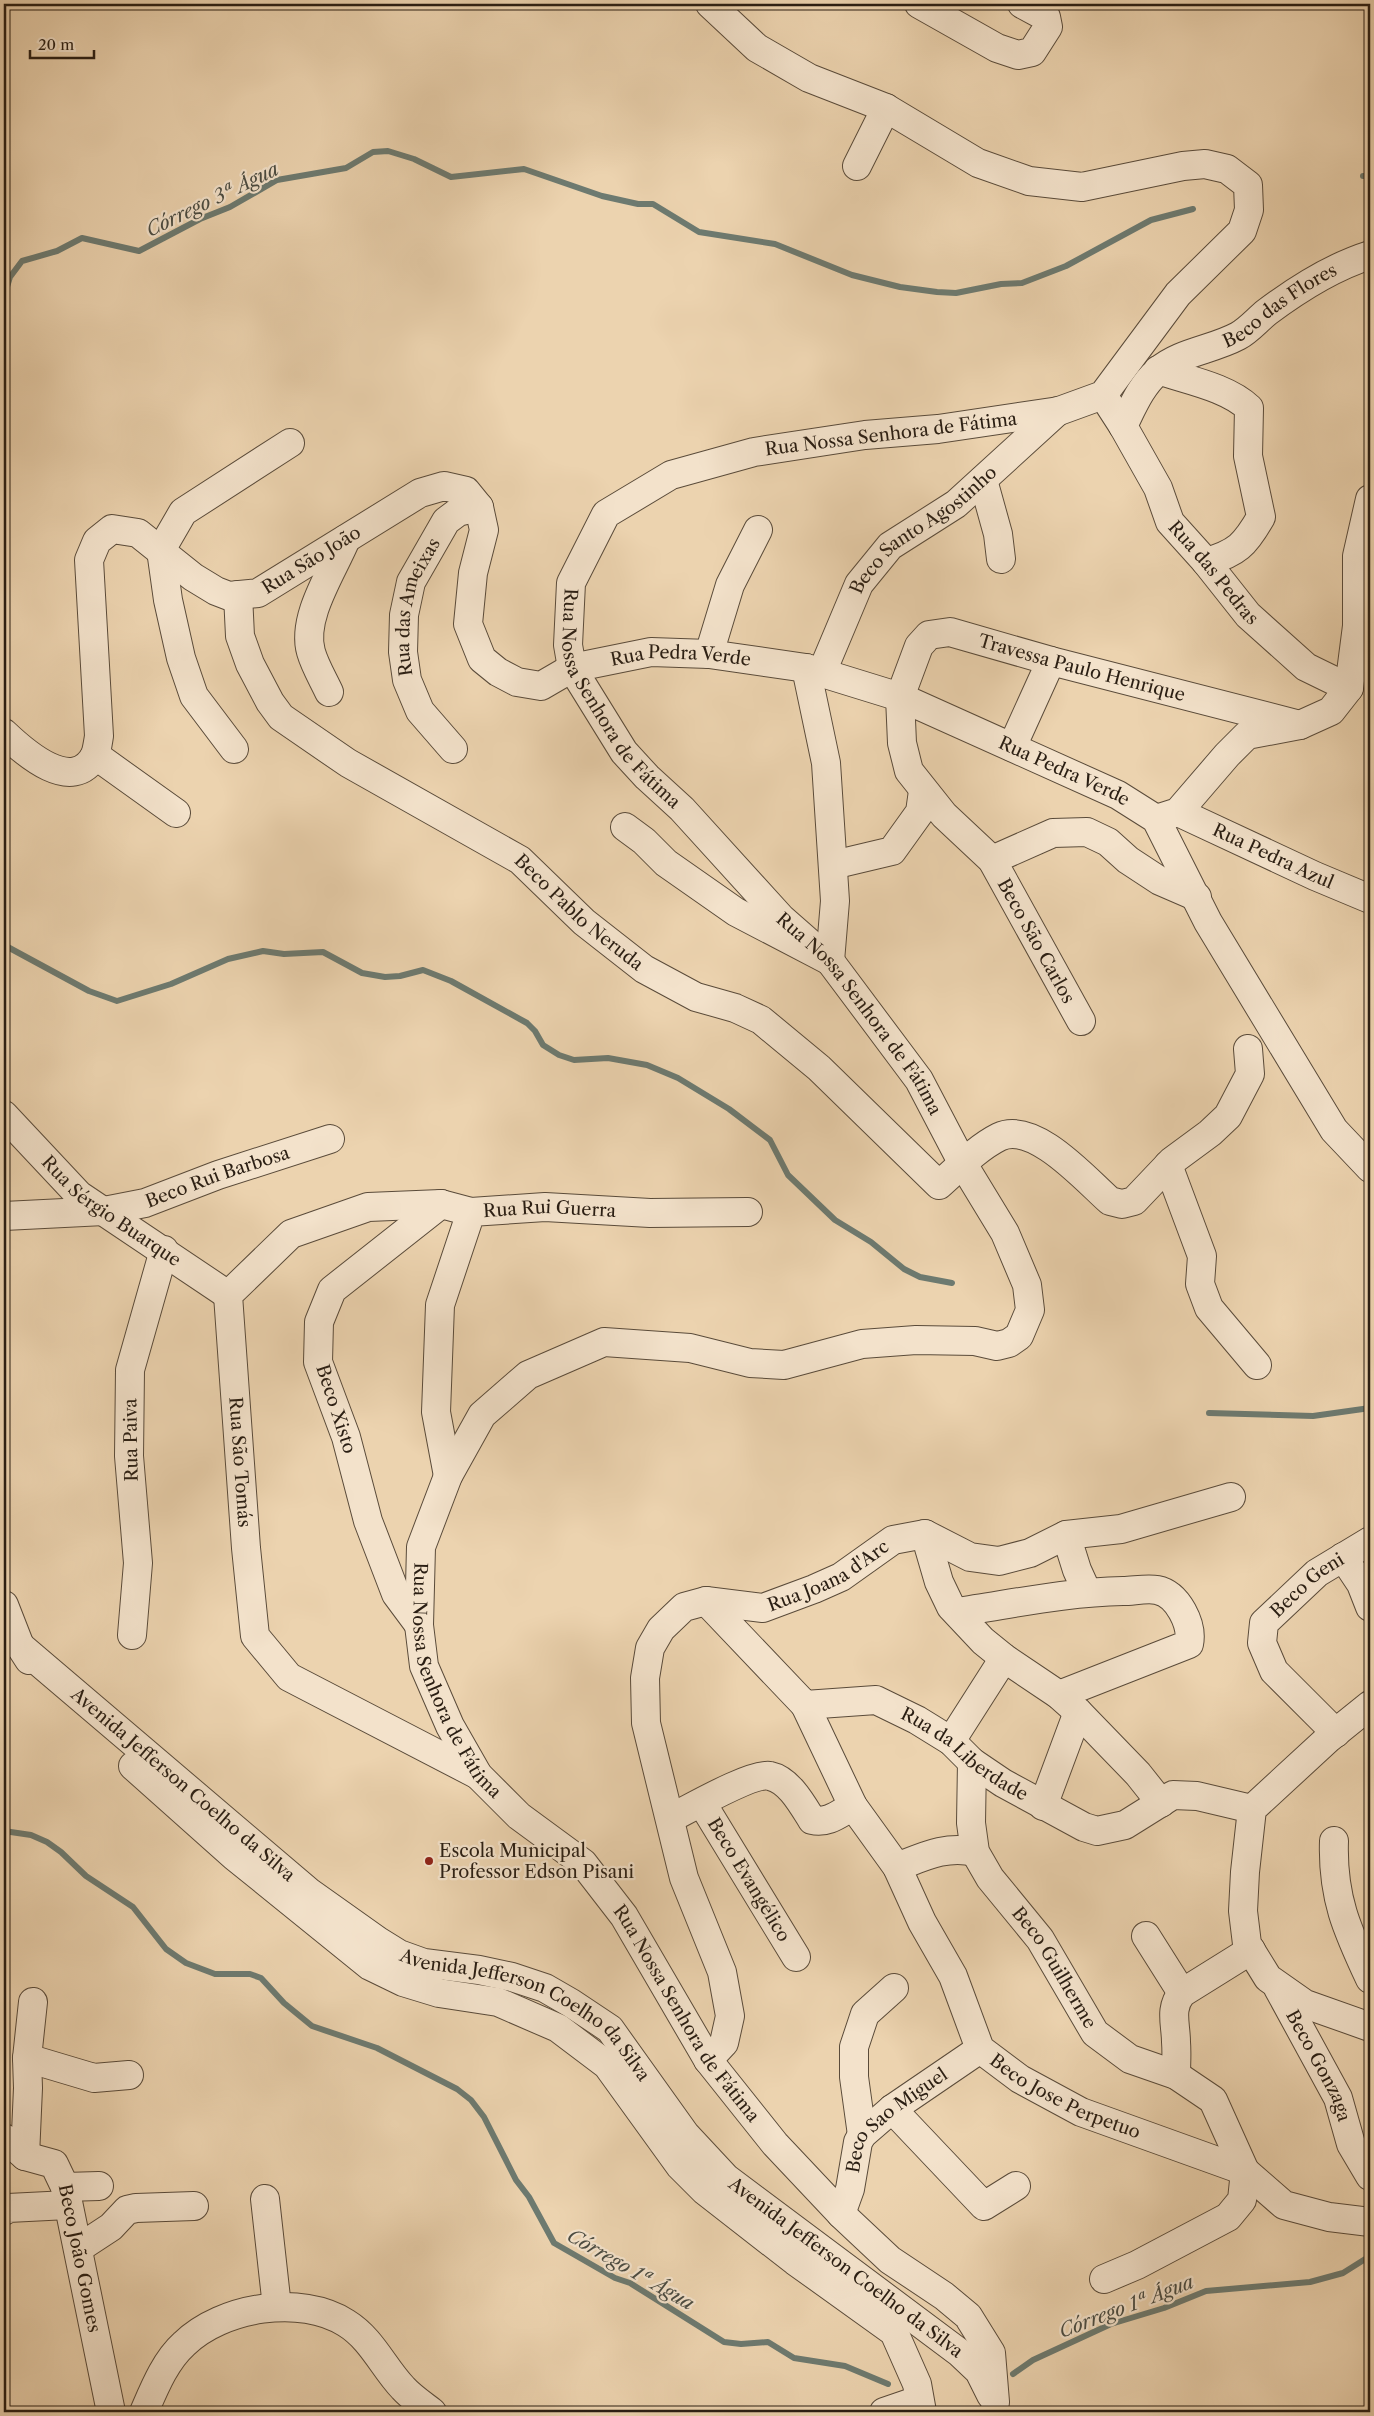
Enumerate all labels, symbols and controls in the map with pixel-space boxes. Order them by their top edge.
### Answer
scale bar [30,28,94,60]
text: 20 m [38,35,74,54]
water label: Córrego 3ª Água [142,157,283,242]
street label: Beco das Flores [1219,259,1340,353]
street label: Rua Nossa Senhora de Fátima [764,408,1019,460]
street label: Beco Santo Agostinho [845,461,1001,597]
street label: Rua das Pedras [1163,516,1263,630]
street label: Rua São João [258,521,365,599]
street label: Rua das Ameixas [392,534,445,678]
street label: Rua Nossa Senhora de Fátima [556,588,685,813]
street label: Travessa Paulo Henrique [976,630,1187,706]
street label: Rua Pedra Verde [608,641,752,671]
street label: Rua Pedra Verde [995,732,1134,811]
street label: Rua Pedra Azul [1209,819,1337,894]
street label: Beco Pablo Neruda [510,850,648,976]
street label: Beco São Carlos [993,875,1079,1007]
street label: Rua Nossa Senhora de Fátima [772,908,947,1119]
street label: Beco Rui Barbosa [142,1142,293,1213]
street label: Rua Sérgio Buarque [37,1151,185,1271]
street label: Rua Rui Guerra [482,1196,617,1222]
street label: Beco Xisto [311,1362,361,1456]
street label: Rua São Tomás [224,1396,256,1528]
street label: Rua Paiva [119,1398,143,1482]
street label: Rua Joana d'Arc [764,1536,893,1616]
street label: Beco Geni [1266,1548,1348,1622]
street label: Rua Nossa Senhora de Fátima [408,1562,506,1803]
street label: Avenida Jefferson Coelho da Silva [66,1683,300,1887]
street label: Rua da Liberdade [897,1703,1032,1805]
street label: Beco Evangélico [703,1814,795,1946]
place label: Escola Municipal Professor Edson Pisani [439,1840,635,1883]
marker: Escola Municipal Professor Edson Pisani [423,1855,435,1867]
street label: Rua Nossa Senhora de Fátima [608,1900,765,2127]
street label: Beco Guilherme [1007,1902,1101,2033]
street label: Avenida Jefferson Coelho da Silva [396,1944,655,2086]
street label: Beco Gonzaga [1281,2006,1355,2125]
street label: Beco Jose Perpetuo [985,2049,1143,2143]
street label: Beco Sao Miguel [842,2063,952,2175]
street label: Avenida Jefferson Coelho da Silva [723,2172,968,2363]
street label: Beco João Gomes [54,2182,105,2334]
water label: Córrego 1ª Água [563,2224,699,2315]
water label: Córrego 1ª Água [1056,2270,1197,2343]

